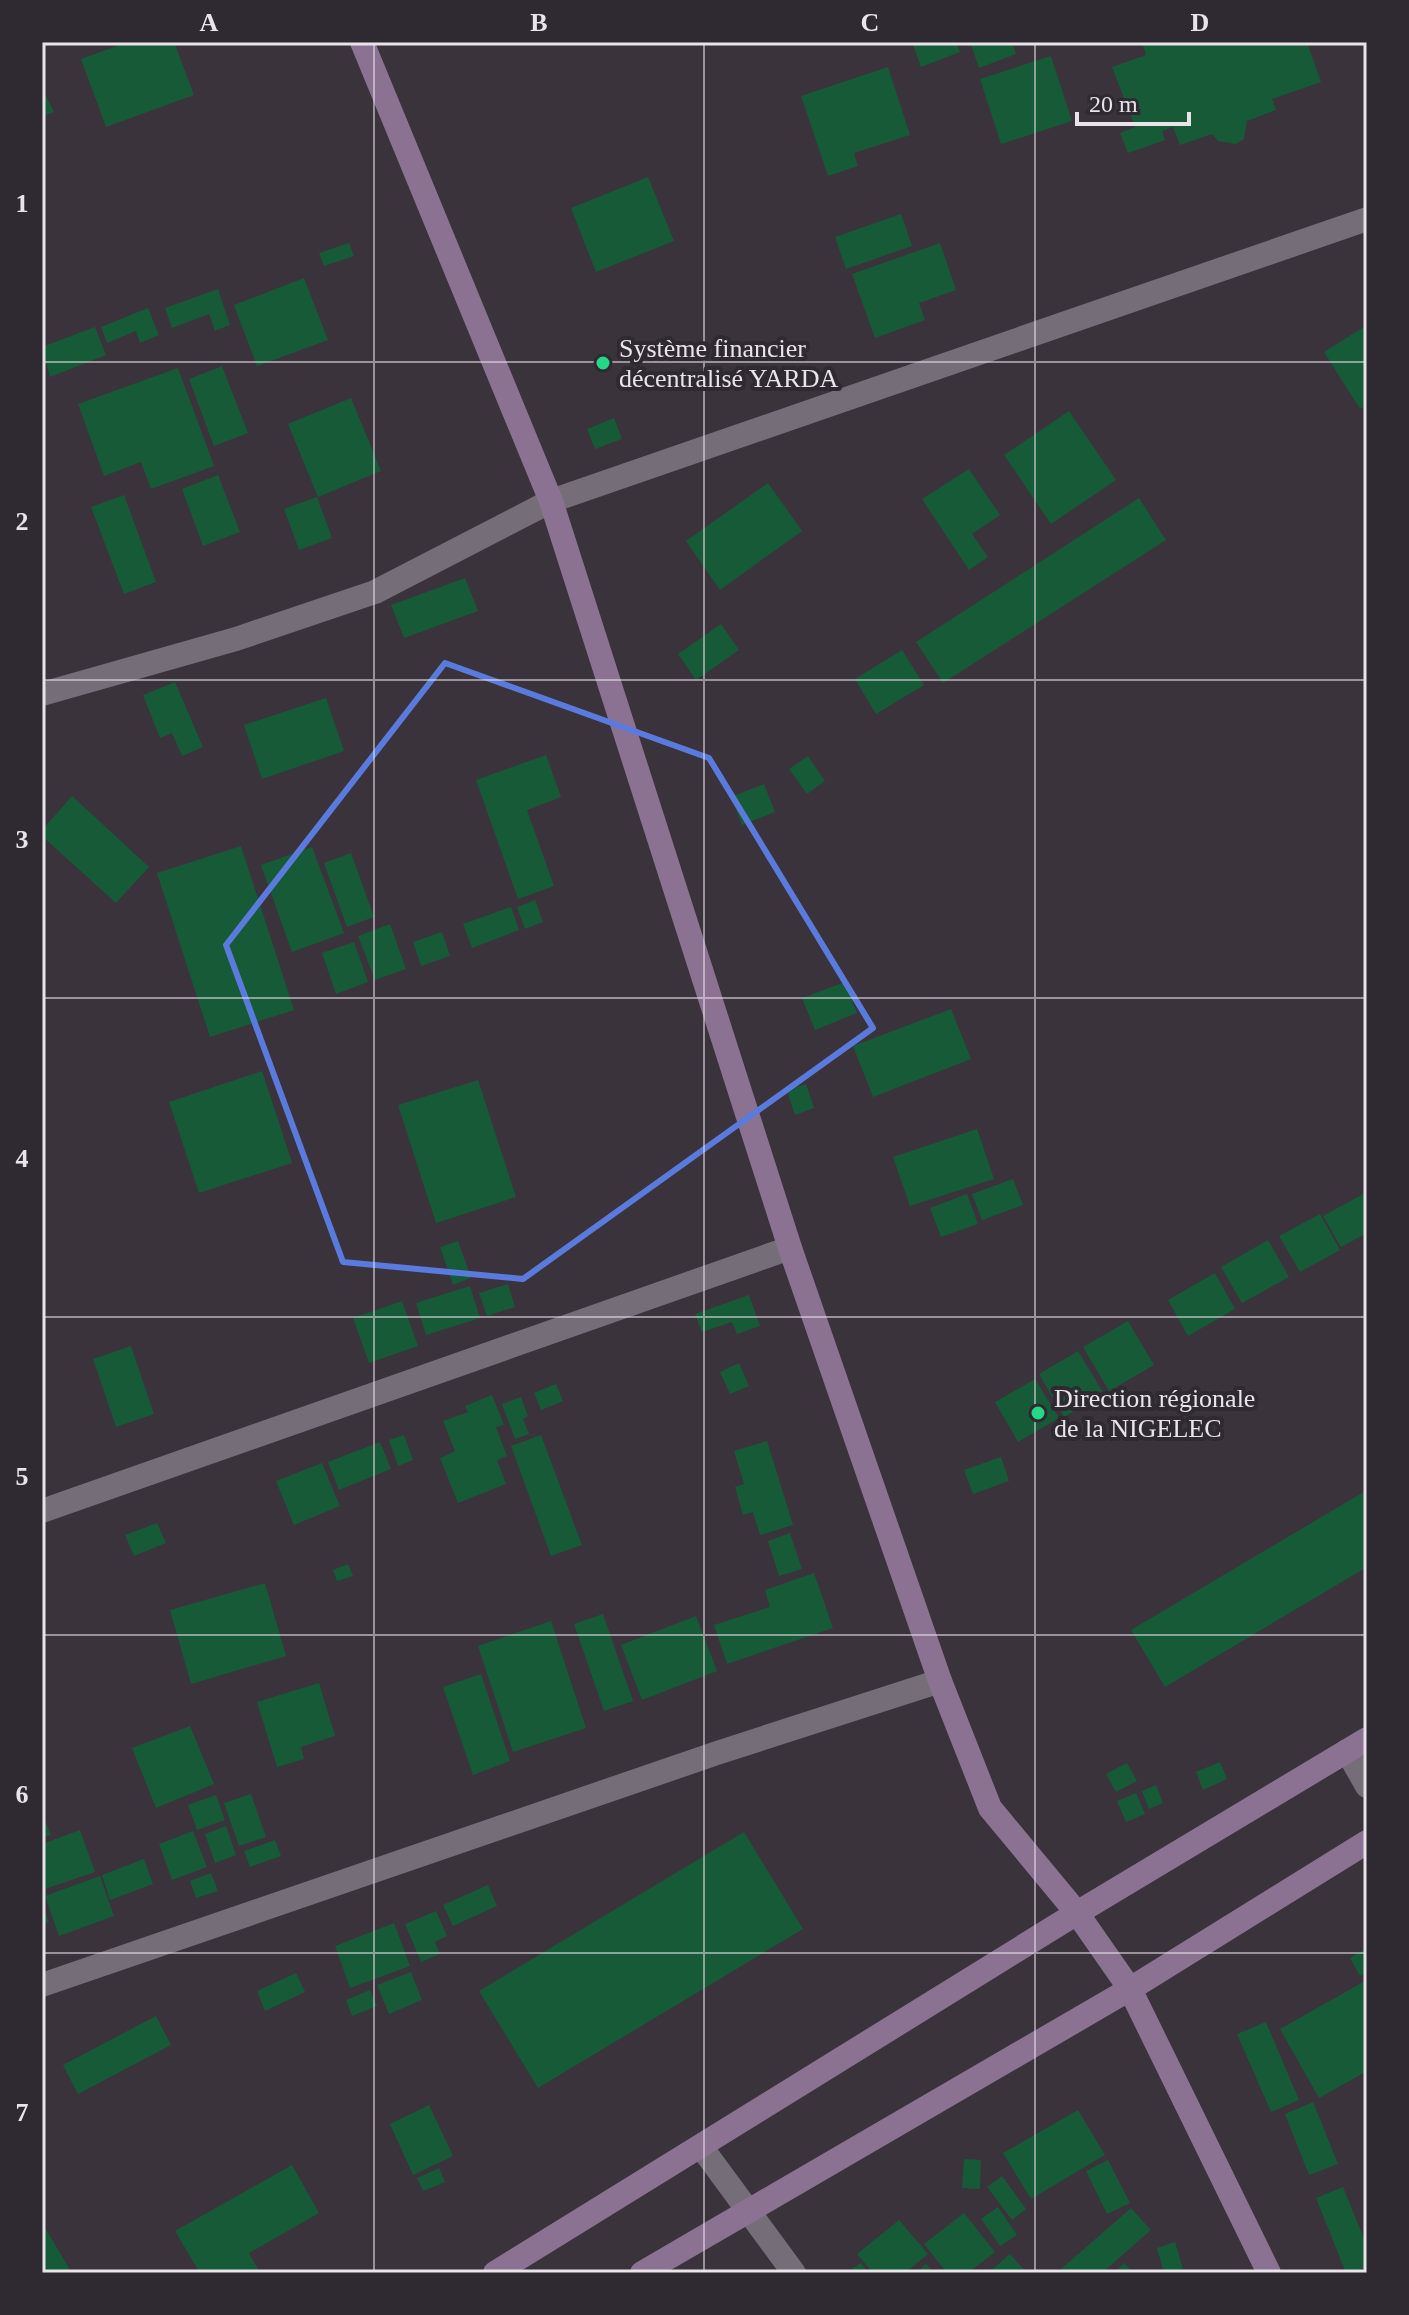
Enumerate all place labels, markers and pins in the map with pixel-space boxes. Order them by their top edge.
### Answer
place label: Système financier décentralisé YARDA [619,334,838,393]
marker: Système financier décentralisé YARDA [594,354,612,372]
place label: Direction régionale de la NIGELEC [1054,1384,1255,1443]
marker: Direction régionale de la NIGELEC [1029,1404,1047,1422]

